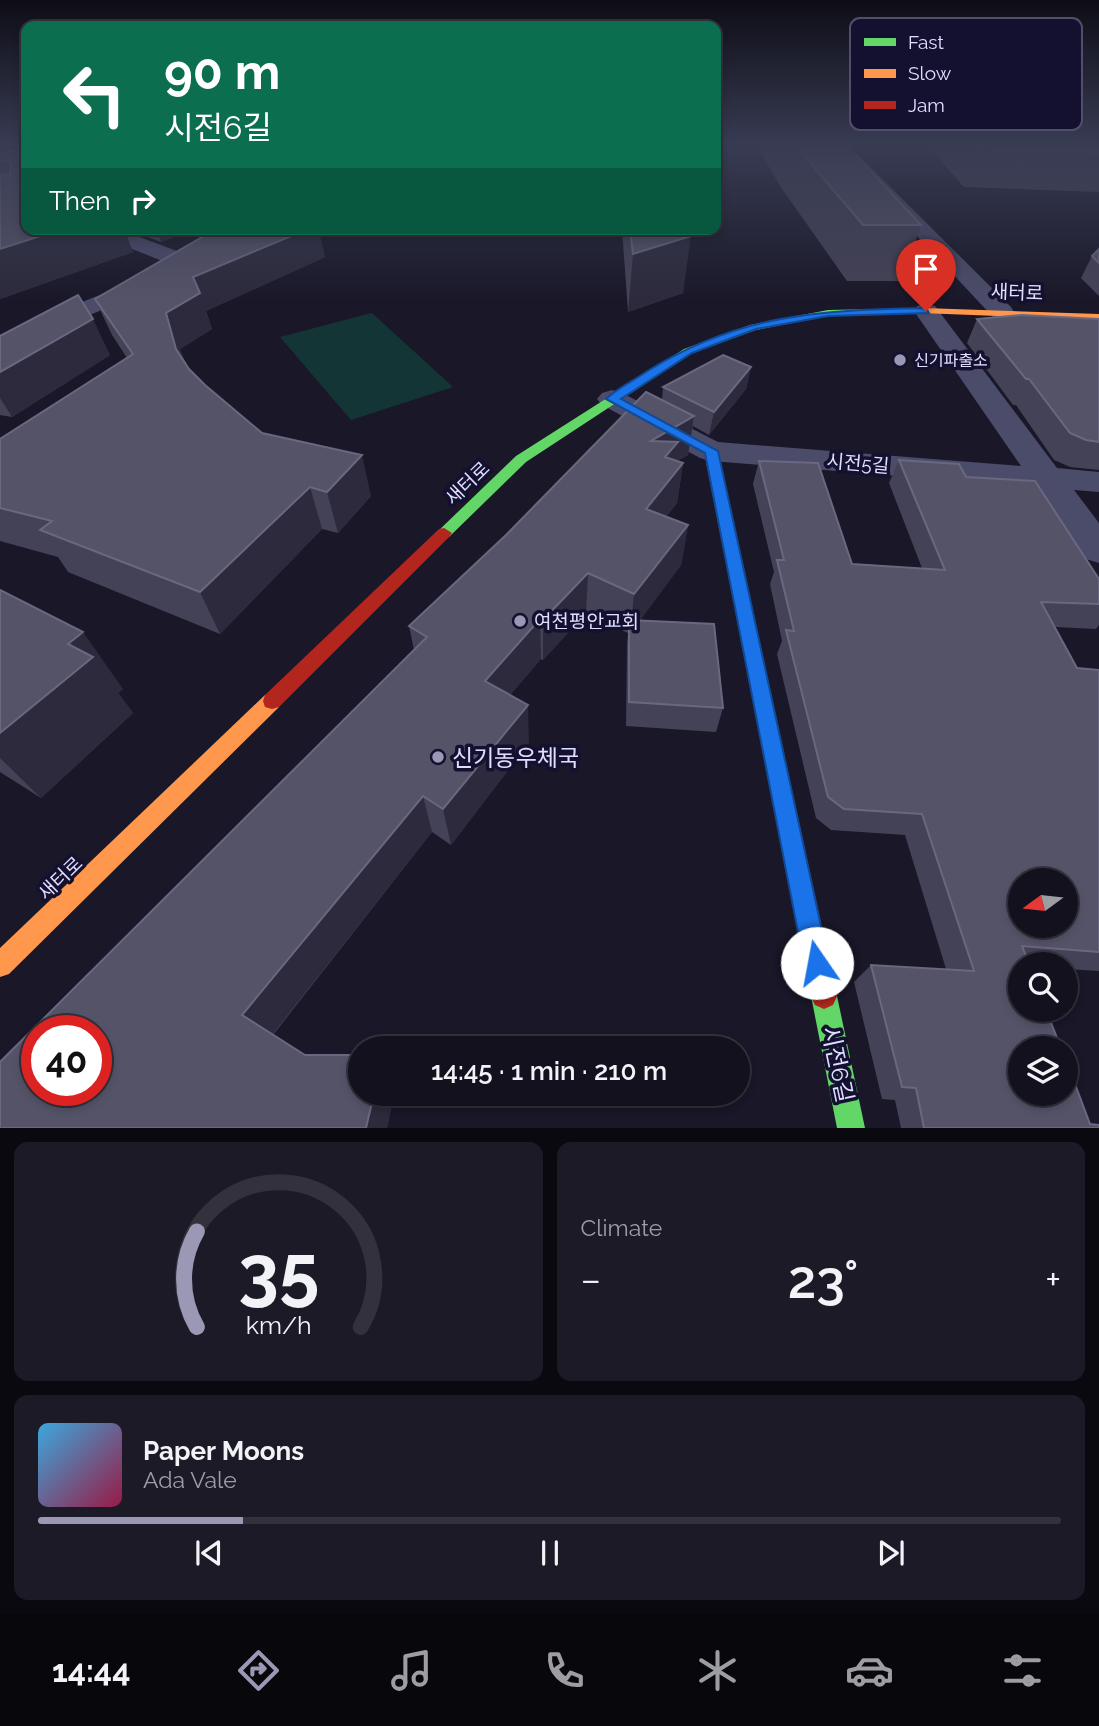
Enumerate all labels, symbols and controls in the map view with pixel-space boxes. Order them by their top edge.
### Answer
legend [850,18,1082,130]
text: Fast [908,31,944,53]
text: 90 m [164,43,280,100]
icon: left [49,49,140,140]
text: Slow [908,62,952,84]
text: Jam [908,94,945,116]
text: 시전6길 [164,109,272,146]
icon: right [124,182,162,220]
text: Then [49,186,110,216]
pin [896,239,956,311]
icon: arrive [907,250,945,288]
street label: 새터로 [990,280,1044,304]
place label: 신기파출소 [914,351,988,370]
marker: 신기파출소 [892,352,908,368]
street label: 시전5길 [826,449,890,477]
street label: 새터로 [440,457,494,509]
place label: 여천평안교회 [534,610,639,632]
marker: 여천평안교회 [512,613,528,629]
place label: 신기동우체국 [452,744,579,771]
marker: 신기동우체국 [430,749,446,765]
street label: 새터로 [33,852,87,904]
north arrow [1008,868,1078,938]
map controls [1008,868,1078,1106]
position arrow [780,926,854,1000]
button: search [1008,952,1078,1022]
speed limit sign: 40 [21,1015,112,1106]
street label: 시전6길 [817,1023,859,1105]
button: layers [1008,1036,1078,1106]
text: 14:45 · 1 min · 210 m [431,1056,667,1086]
text: Climate [581,1214,662,1241]
text: 35 [238,1230,319,1315]
text: 23° [788,1249,858,1310]
text: − [581,1257,601,1302]
text: + [1045,1257,1061,1302]
text: km/h [245,1310,311,1340]
text: Paper Moons [143,1436,304,1466]
text: Ada Vale [143,1466,237,1493]
icon: previous [190,1534,228,1572]
icon: pause [531,1534,569,1572]
icon: next [872,1534,910,1572]
icon: directions [234,1646,283,1695]
icon: music [387,1646,436,1695]
icon: phone [540,1646,589,1695]
icon: climate [693,1646,742,1695]
icon: car [845,1646,894,1695]
icon: filters [998,1646,1047,1695]
text: 14:44 [52,1652,130,1689]

